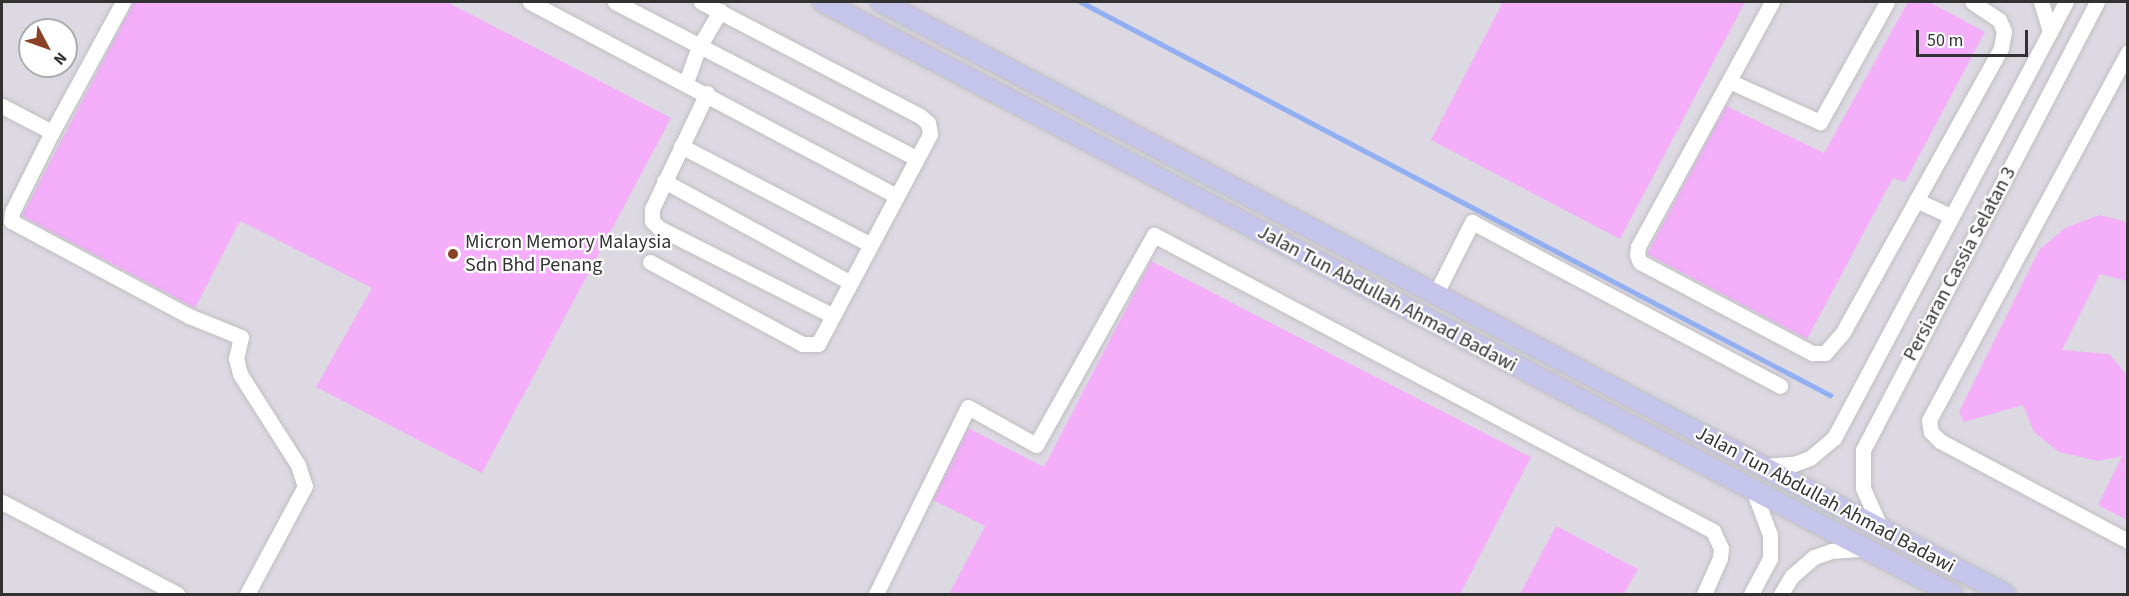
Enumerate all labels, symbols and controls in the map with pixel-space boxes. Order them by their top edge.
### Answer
north arrow [18,18,78,78]
scale bar [1919,18,2032,56]
text: 50 m [1927,28,1963,53]
text: N [48,47,72,70]
street label: Persiaran Cassia Selatan 3 [1899,163,2021,365]
street label: Jalan Tun Abdullah Ahmad Badawi [1253,220,1521,378]
place label: Micron Memory Malaysia Sdn Bhd Penang [465,231,671,278]
marker: Micron Memory Malaysia Sdn Bhd Penang [446,247,460,261]
street label: Jalan Tun Abdullah Ahmad Badawi [1691,421,1959,579]

